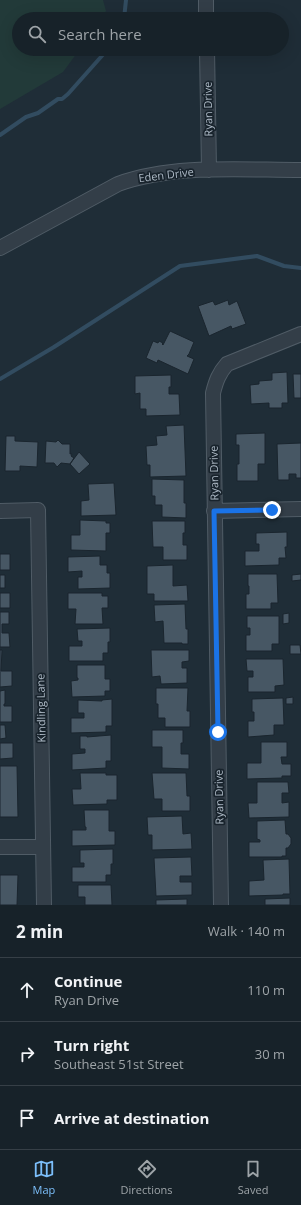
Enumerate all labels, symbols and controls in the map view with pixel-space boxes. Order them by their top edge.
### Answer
search box [12,12,289,56]
icon: search [26,23,48,45]
text: Search here [58,24,142,44]
street label: Ryan Drive [200,81,215,137]
street label: Eden Drive [137,164,194,185]
street label: Ryan Drive [206,445,221,501]
route end [263,501,281,519]
street label: Kindling Lane [32,673,49,743]
route start [209,723,227,741]
street label: Ryan Drive [211,769,226,825]
text: 2 min [16,920,63,943]
text: Walk · 140 m [208,922,285,940]
text: Continue [54,971,122,991]
icon: ahead [16,979,38,1001]
text: 110 m [247,981,285,999]
text: Ryan Drive [54,991,119,1009]
text: Turn right [54,1035,129,1055]
icon: right [16,1043,38,1065]
text: 30 m [255,1045,285,1063]
text: Southeast 51st Street [54,1055,184,1073]
icon: arrive [16,1107,38,1129]
text: Arrive at destination [54,1108,209,1128]
tab: Map [33,1158,55,1197]
tab: Directions [121,1158,173,1197]
tab: Saved [238,1158,268,1197]

